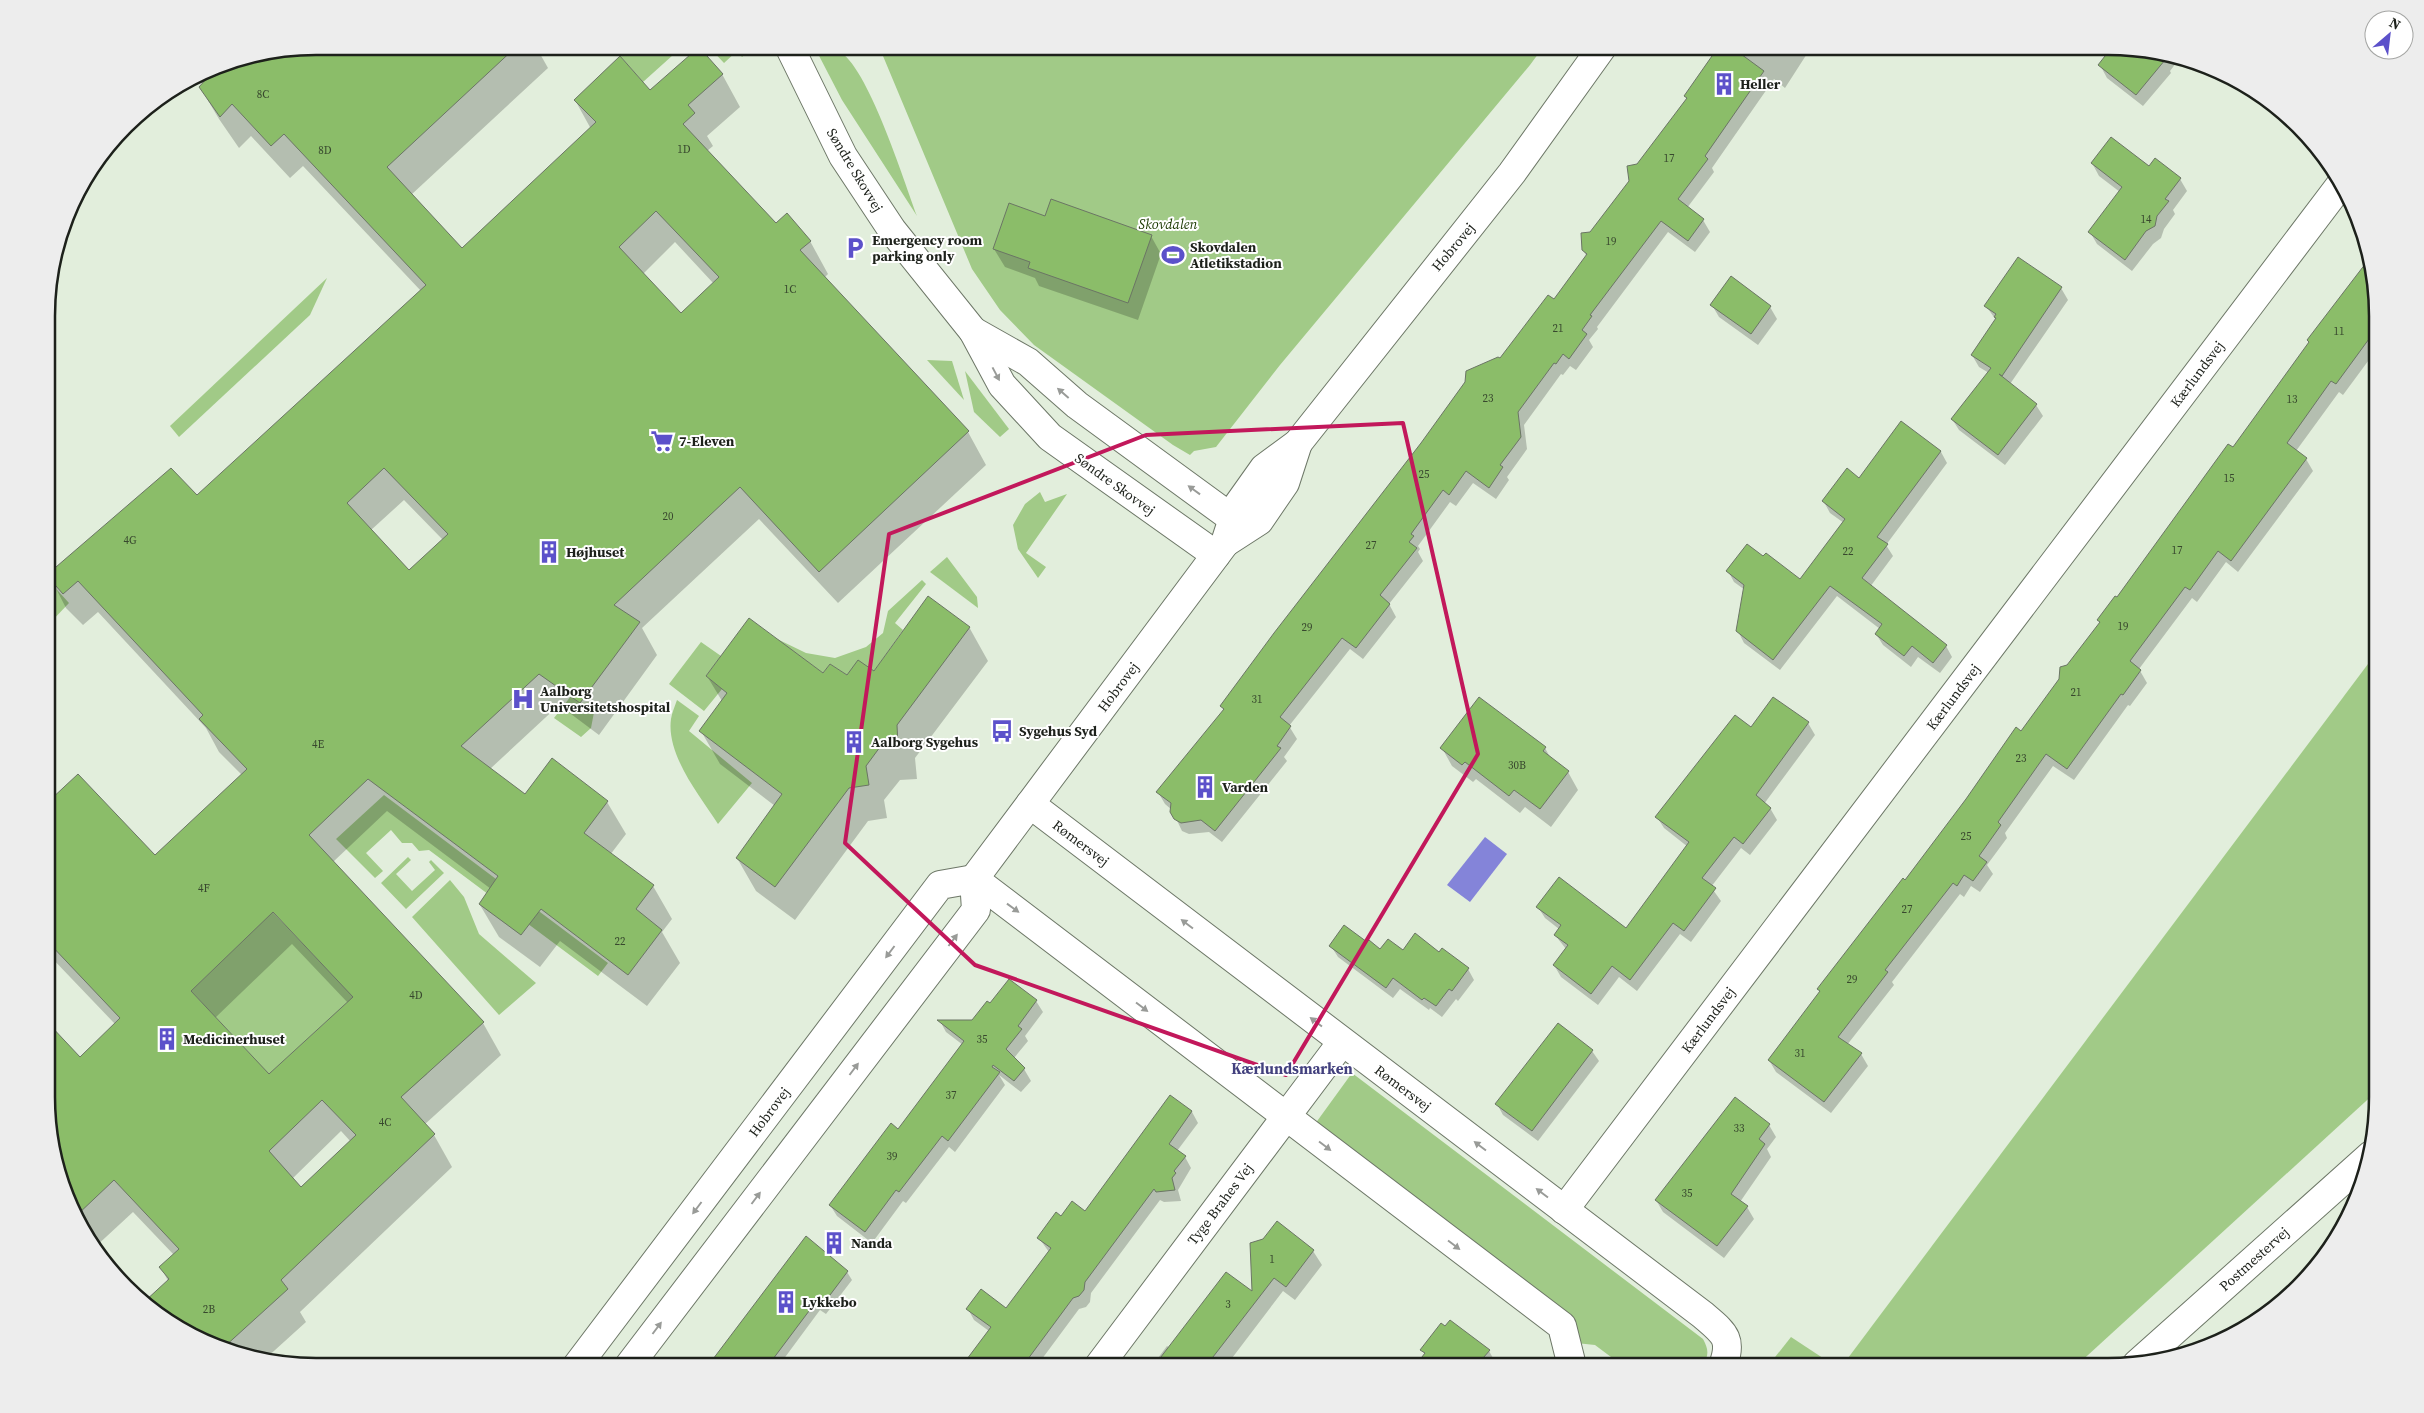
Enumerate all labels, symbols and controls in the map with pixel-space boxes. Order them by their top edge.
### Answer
north arrow [2364,10,2414,60]
text: N [2386,12,2404,35]
building icon: Heller [1711,71,1737,97]
place label: Heller [1740,74,1781,94]
house number: 8C [257,87,269,102]
street label: Søndre Skovvej [822,124,888,216]
house number: 1D [677,142,691,157]
house number: 8D [318,143,332,158]
house number: 17 [1664,151,1675,166]
house number: 14 [2141,212,2152,227]
park label: Skovdalen [1139,214,1198,234]
street label: Hobrovej [1427,218,1479,276]
place label: Emergency room parking only [872,230,983,266]
house number: 19 [1606,234,1617,249]
parking icon: Emergency room parking only [842,235,868,261]
place label: Skovdalen Atletikstadion [1190,237,1282,273]
sports icon: Skovdalen Atletikstadion [1160,242,1186,268]
house number: 1C [784,282,796,297]
house number: 21 [1553,321,1564,336]
house number: 11 [2334,324,2345,339]
street label: Kærlundsvej [2165,337,2229,411]
one-way arrow [992,366,1000,381]
one-way arrow [1058,387,1070,399]
house number: 23 [1483,391,1494,406]
house number: 13 [2287,392,2298,407]
supermarket icon: 7-Eleven [649,428,675,454]
place label: 7-Eleven [679,431,735,451]
street label: Søndre Skovvej [1071,448,1159,520]
house number: 25 [1419,467,1430,482]
house number: 15 [2224,471,2235,486]
one-way arrow [1187,485,1200,495]
house number: 20 [663,509,674,524]
house number: 4G [123,533,137,548]
house number: 27 [1366,538,1377,553]
building icon: Højhuset [536,539,562,565]
place label: Højhuset [566,542,625,562]
house number: 17 [2172,543,2183,558]
house number: 22 [1843,544,1854,559]
house number: 19 [2118,619,2129,634]
house number: 29 [1302,620,1313,635]
street label: Hobrovej [1093,658,1143,716]
street label: Kærlundsvej [1921,660,1985,734]
place label: Aalborg Universitetshospital [540,681,671,717]
house number: 21 [2071,685,2082,700]
hospital icon: Aalborg Universitetshospital [510,686,536,712]
house number: 31 [1252,692,1263,707]
bus stop icon: Sygehus Syd [989,718,1015,744]
place label: Sygehus Syd [1019,721,1098,741]
building icon: Aalborg Sygehus [841,729,867,755]
place label: Aalborg Sygehus [871,732,979,752]
house number: 4E [312,737,324,752]
house number: 23 [2016,751,2027,766]
house number: 30B [1508,758,1526,773]
building icon: Varden [1192,774,1218,800]
place label: Varden [1222,777,1268,797]
street label: Rømersvej [1049,815,1113,871]
house number: 25 [1961,829,1972,844]
house number: 4F [198,881,211,896]
house number: 27 [1902,902,1913,917]
one-way arrow [1006,903,1019,914]
one-way arrow [1181,918,1194,929]
one-way arrow [948,933,958,947]
house number: 22 [615,934,626,949]
one-way arrow [884,945,895,958]
house number: 29 [1847,972,1858,987]
street label: Kærlundsvej [1676,983,1740,1057]
house number: 4D [409,988,423,1003]
one-way arrow [1135,1001,1148,1012]
one-way arrow [1310,1017,1323,1027]
building icon: Medicinerhuset [154,1026,180,1052]
place label: Medicinerhuset [183,1029,286,1049]
house number: 35 [977,1032,988,1047]
house number: 31 [1795,1046,1806,1061]
district label: Kærlundsmarken [1231,1058,1353,1079]
street label: Rømersvej [1371,1060,1435,1116]
one-way arrow [849,1063,860,1076]
street label: Hobrovej [744,1083,794,1141]
house number: 37 [946,1088,957,1103]
house number: 4C [379,1115,391,1130]
house number: 33 [1734,1121,1745,1136]
one-way arrow [1318,1141,1331,1152]
one-way arrow [1474,1141,1487,1152]
house number: 39 [887,1149,898,1164]
street label: Tyge Brahes Vej [1183,1159,1258,1249]
house number: 35 [1682,1186,1693,1201]
one-way arrow [1535,1188,1549,1198]
one-way arrow [751,1191,761,1205]
one-way arrow [691,1201,702,1214]
street label: Postmestervej [2215,1222,2293,1296]
building icon: Nanda [821,1230,847,1256]
place label: Nanda [851,1233,893,1253]
one-way arrow [1447,1240,1461,1250]
house number: 1 [1269,1252,1275,1267]
building icon: Lykkebo [773,1289,799,1315]
place label: Lykkebo [802,1292,857,1312]
house number: 3 [1225,1297,1231,1312]
house number: 2B [203,1302,215,1317]
one-way arrow [652,1322,663,1335]

